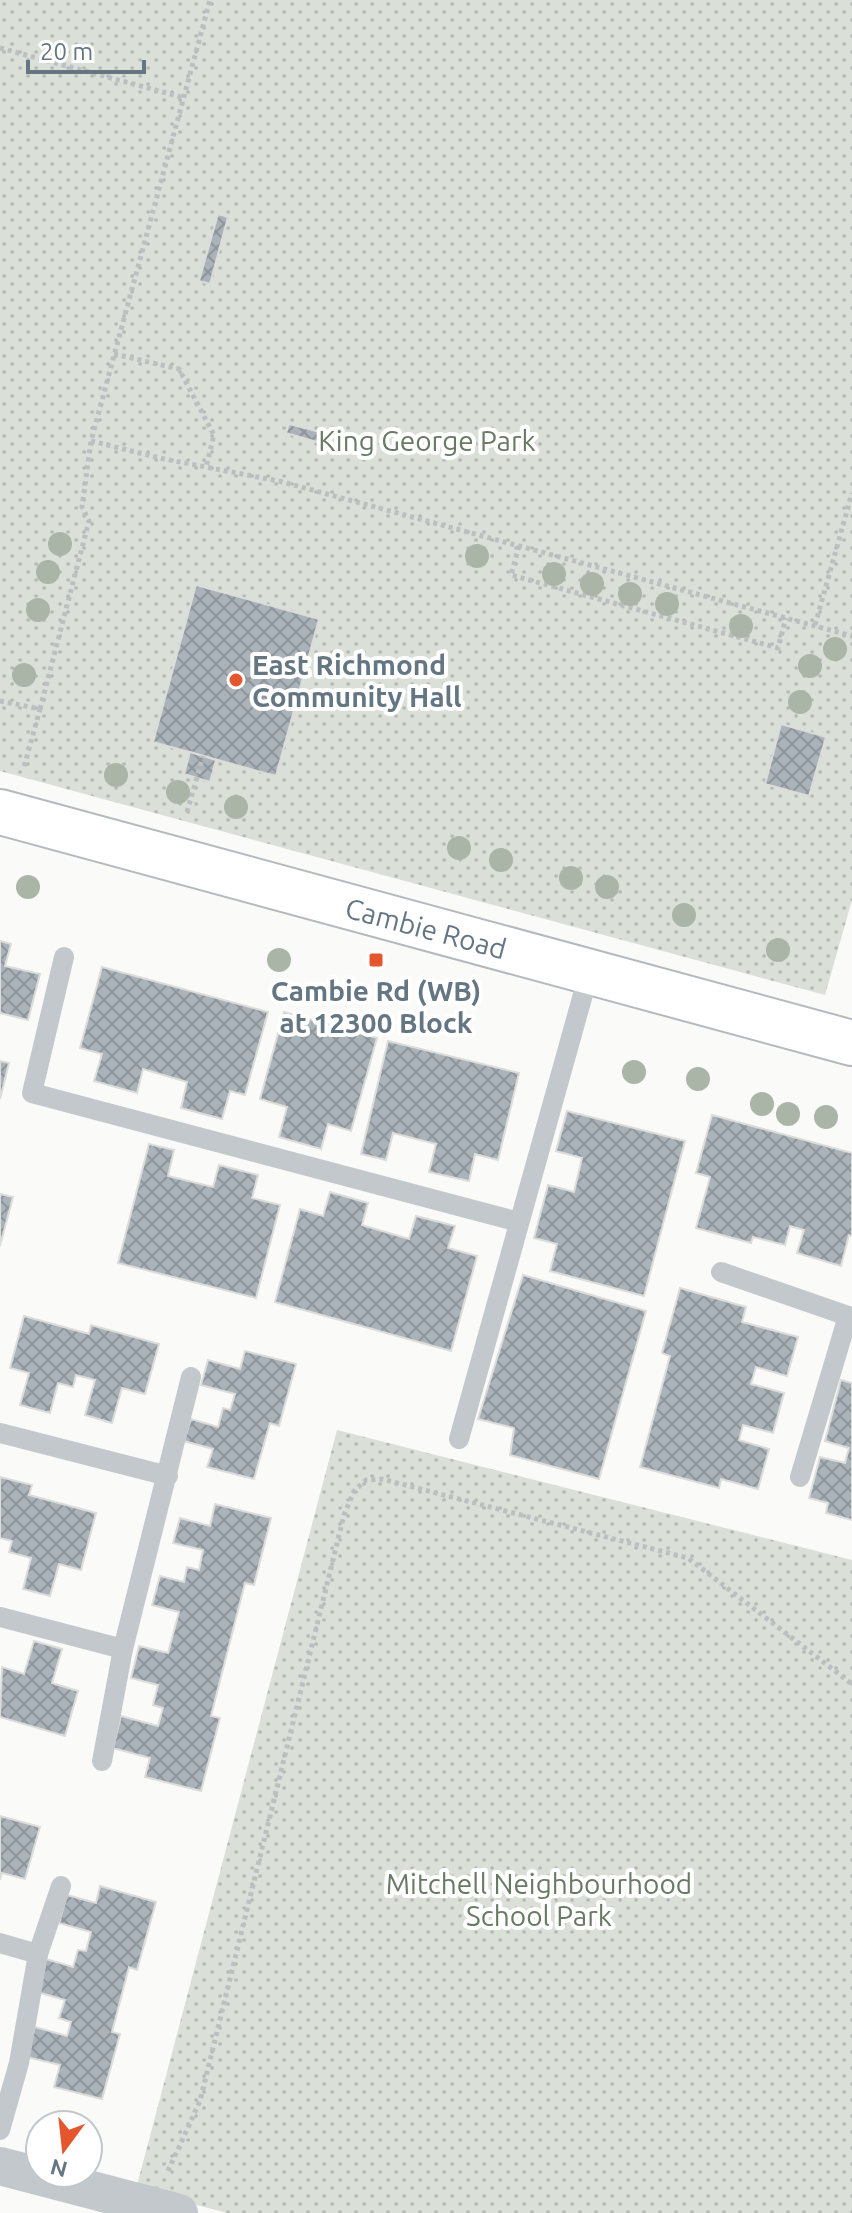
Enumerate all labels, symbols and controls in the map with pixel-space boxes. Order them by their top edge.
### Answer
scale bar [28,24,144,74]
text: 20 m [40,38,93,65]
park label: King George Park [318,425,536,456]
place label: East Richmond Community Hall [252,649,462,712]
marker: East Richmond Community Hall [227,671,245,689]
street label: Cambie Road [342,892,510,964]
marker: Cambie Rd (WB) at 12300 Block [367,951,385,969]
place label: Cambie Rd (WB) at 12300 Block [271,975,481,1038]
park label: Mitchell Neighbourhood School Park [386,1868,692,1931]
north arrow [24,2109,104,2189]
text: N [48,2155,70,2183]

